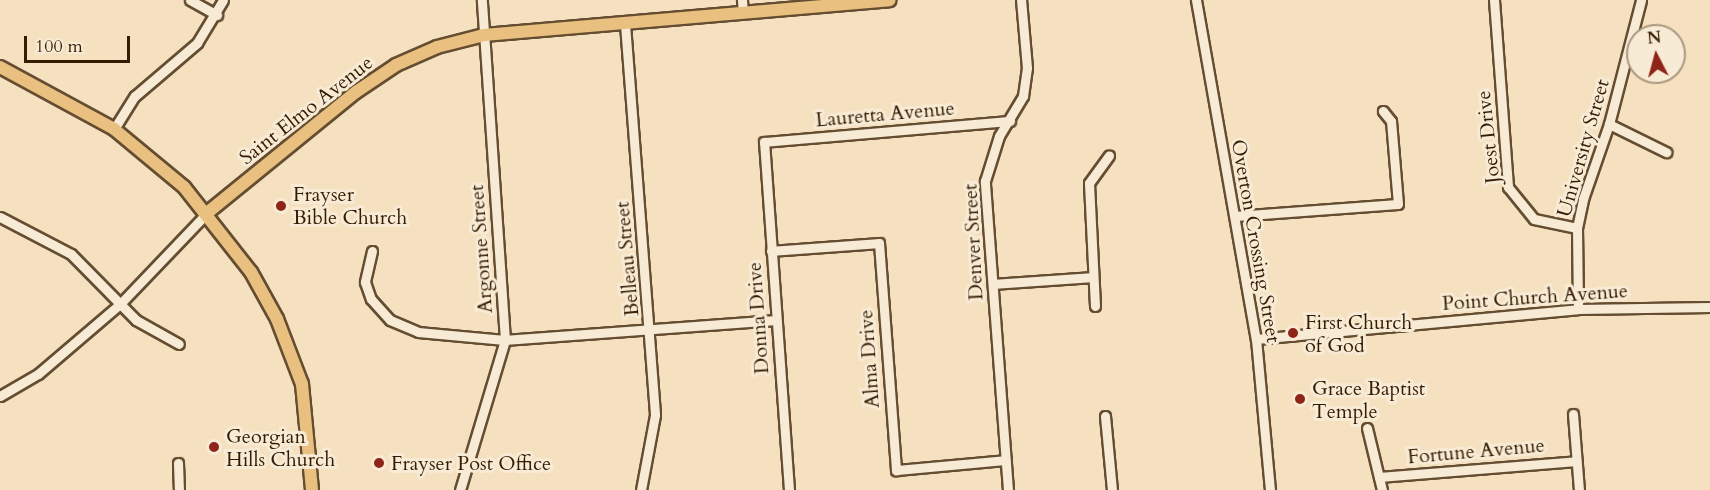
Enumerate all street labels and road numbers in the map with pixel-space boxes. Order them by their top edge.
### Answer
street label: Saint Elmo Avenue [234,50,378,170]
street label: University Street [1552,76,1614,220]
street label: Joest Drive [1471,89,1505,185]
street label: Lauretta Avenue [814,96,956,132]
street label: Overton Crossing Street [1226,137,1286,345]
street label: Denver Street [958,183,988,301]
street label: Argonne Street [465,184,497,314]
street label: Belleau Street [610,201,644,317]
street label: Donna Drive [742,261,774,375]
street label: Point Church Avenue [1441,279,1629,315]
street label: Alma Drive [854,309,884,409]
street label: Fortune Avenue [1406,433,1546,469]

